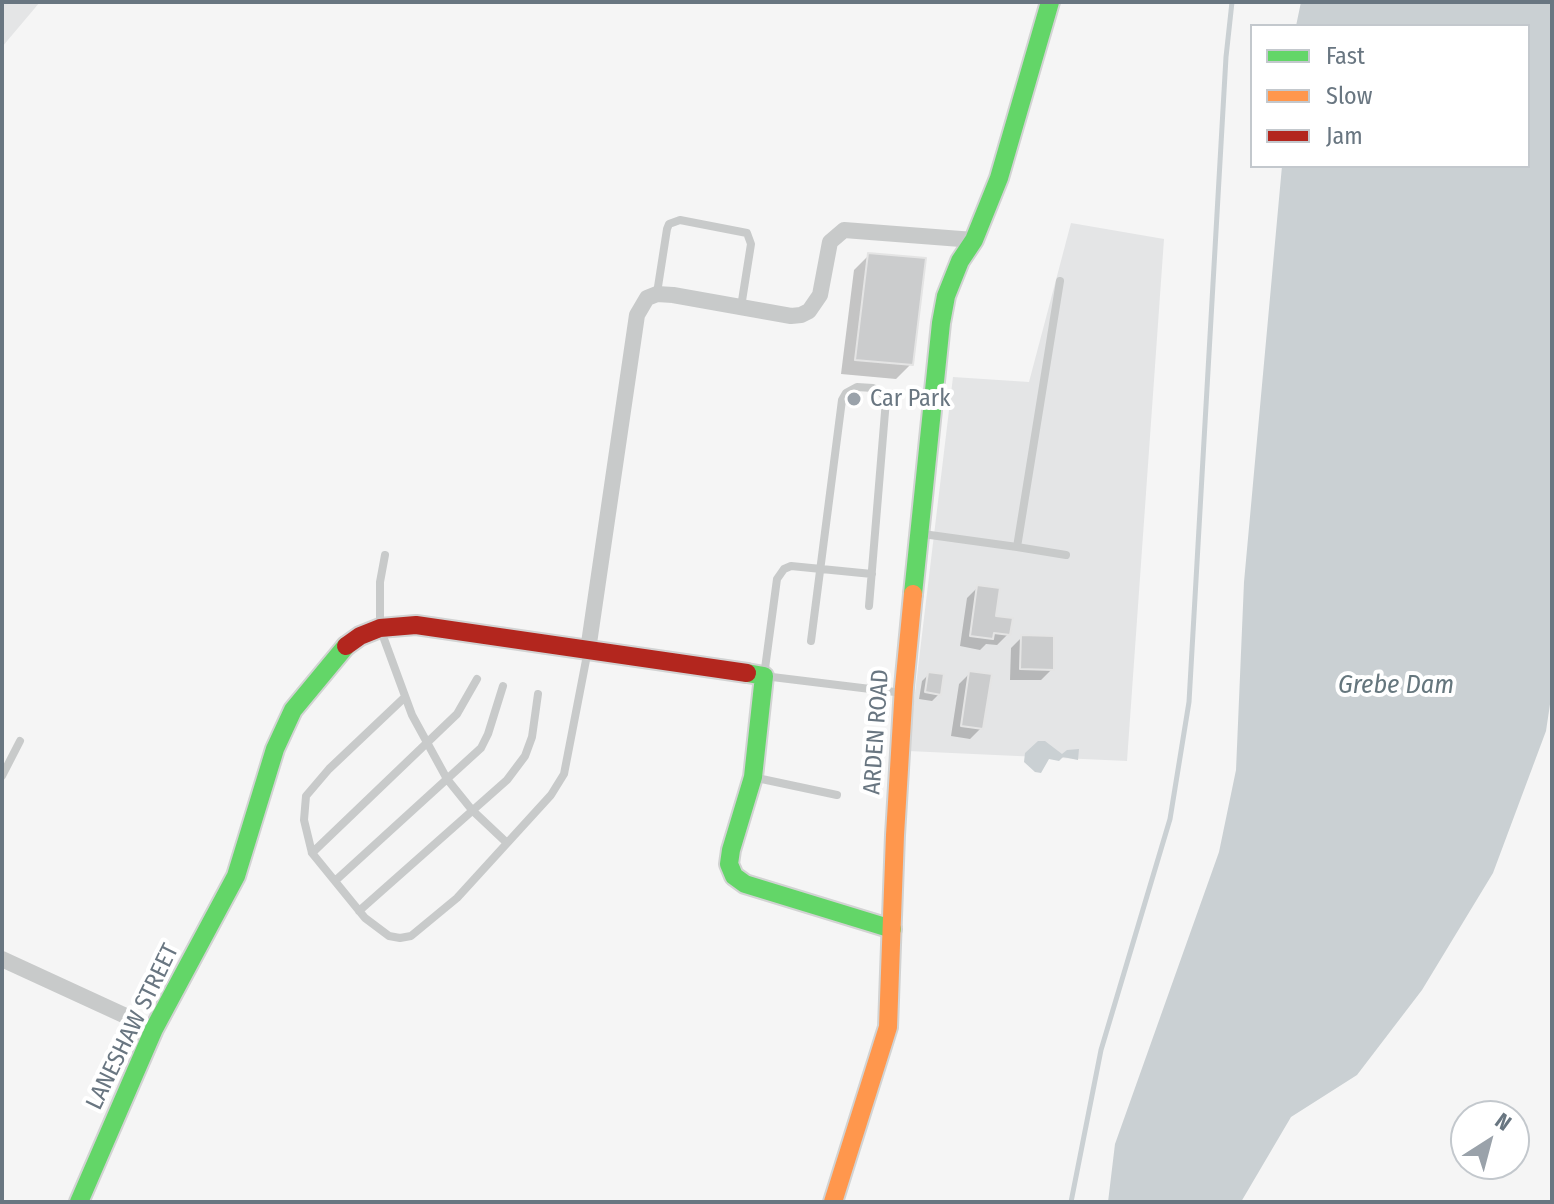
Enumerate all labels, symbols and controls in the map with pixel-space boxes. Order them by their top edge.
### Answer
legend [1250,24,1530,168]
text: Fast [1326,42,1365,70]
text: Slow [1326,82,1372,110]
text: Jam [1326,122,1363,150]
place label: Car Park [870,385,950,413]
marker: Car Park [845,390,863,408]
street label: ARDEN ROAD [858,668,896,796]
water label: Grebe Dam [1338,670,1454,702]
street label: LANESHAW STREET [80,939,186,1115]
north arrow [1450,1100,1530,1180]
text: N [1490,1107,1516,1137]

